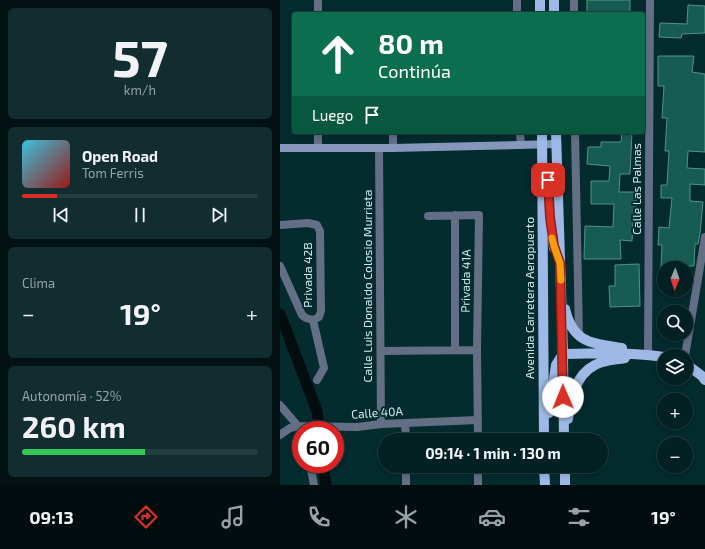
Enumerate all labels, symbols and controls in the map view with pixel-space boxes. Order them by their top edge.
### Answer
text: 57 [112,25,168,87]
text: 80 m [378,26,444,60]
icon: ahead [312,28,364,80]
text: Continúa [378,60,451,82]
text: km/h [124,82,156,98]
icon: arrive [361,104,383,126]
text: Luego [312,106,353,124]
street label: Calle Las Palmas [629,143,643,235]
text: Open Road [82,147,158,165]
pin [531,163,565,197]
text: Tom Ferris [82,165,144,181]
icon: arrive [537,169,559,191]
street label: Calle Luis Donaldo Colosio Murrieta [360,190,374,382]
icon: previous [50,204,72,226]
icon: pause [129,204,151,226]
icon: next [208,204,230,226]
street label: Avenida Carretera Aeropuerto [522,217,536,379]
street label: Privada 42B [300,242,314,308]
street label: Privada 41A [457,249,473,313]
north arrow [657,261,693,297]
map controls [657,261,693,473]
text: Clima [22,275,55,291]
text: 19° [120,295,161,331]
text: − [22,300,35,326]
text: + [246,300,258,326]
button: search [657,305,693,341]
button: layers [657,349,693,385]
position arrow [542,376,584,418]
text: Autonomía · 52% [22,388,121,404]
button: + [657,393,693,429]
street label: Calle 40A [351,403,404,421]
text: 260 km [22,408,126,444]
speed limit sign: 60 [292,421,344,473]
button: − [657,437,693,473]
text: 09:14 · 1 min · 130 m [425,444,561,462]
icon: directions [132,503,160,531]
icon: music [219,503,247,531]
icon: phone [305,503,333,531]
icon: climate [392,503,420,531]
icon: car [478,503,506,531]
icon: filters [565,503,593,531]
text: 09:13 [29,506,74,528]
text: 19° [651,506,676,528]

